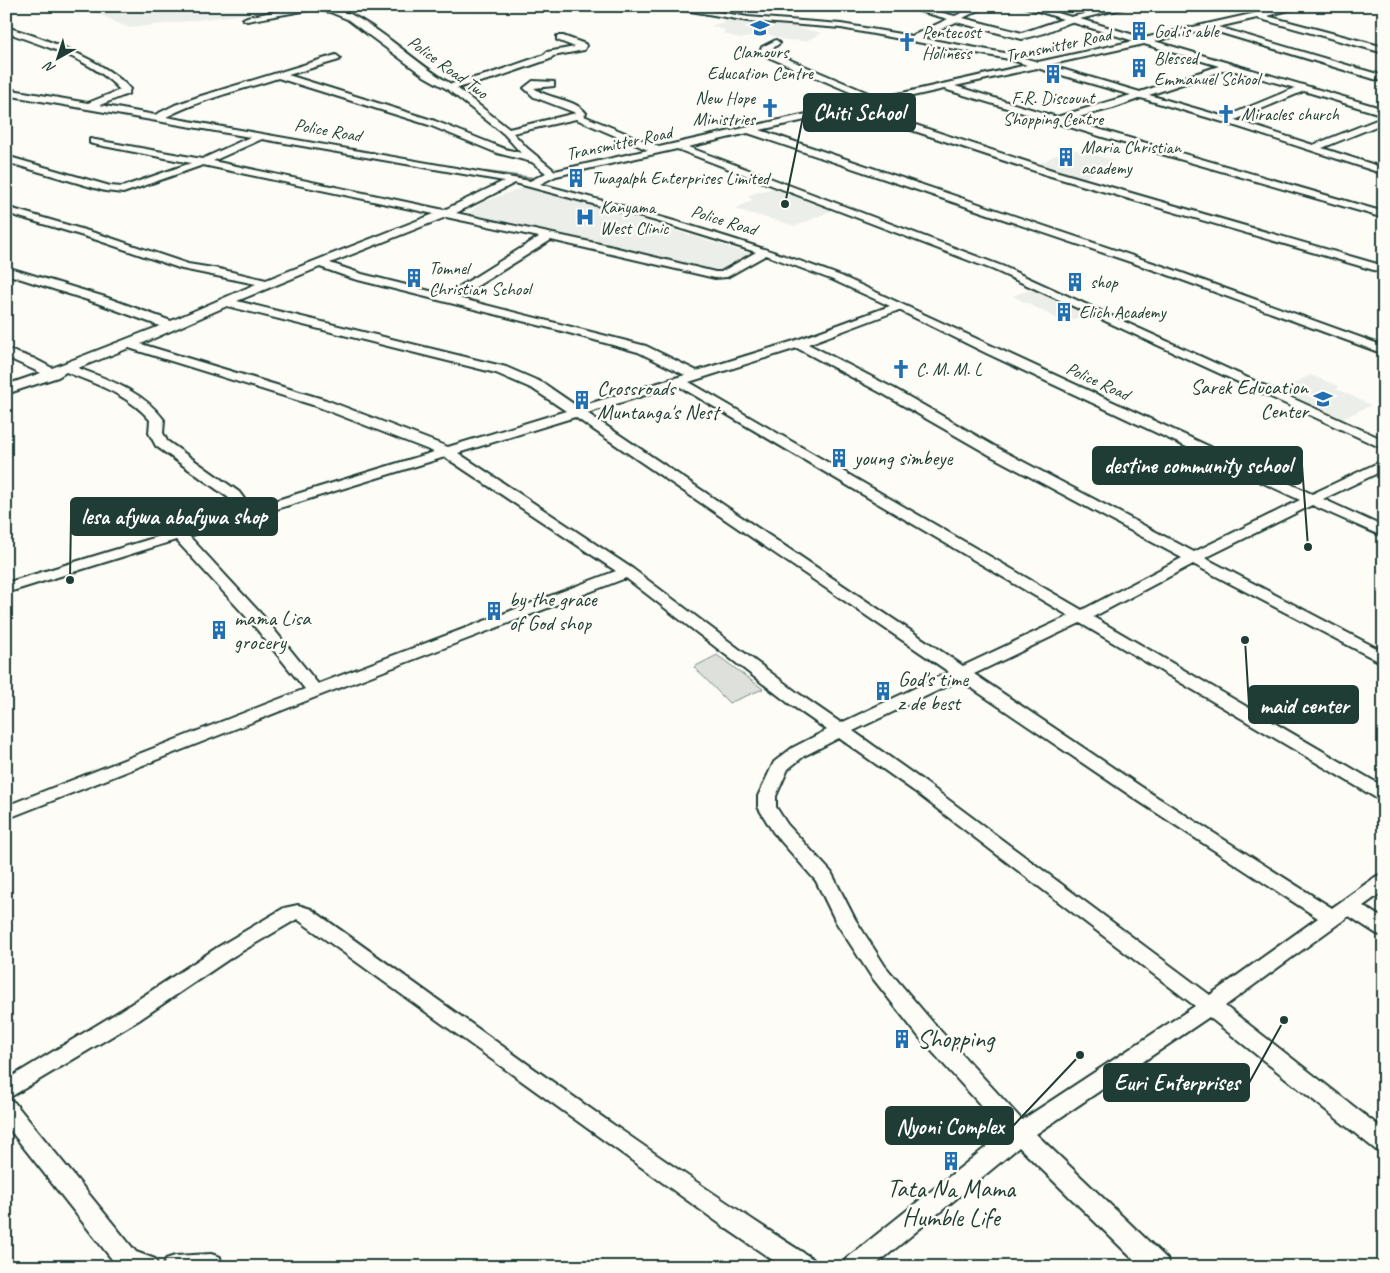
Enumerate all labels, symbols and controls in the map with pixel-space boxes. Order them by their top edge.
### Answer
school or university icon: Clamours Education Centre [749,17,771,39]
building icon: God is able [1128,20,1150,42]
place label: God is able [1154,20,1220,42]
place label: Pentecost Holiness [922,21,983,64]
street label: Transmitter Road [1003,22,1116,67]
street label: Police Road Two [404,31,494,104]
church icon: Pentecost Holiness [896,31,918,53]
north arrow [32,32,82,82]
place label: Clamours Education Centre [707,41,814,84]
place label: Blessed Emmanuel School [1154,47,1262,90]
text: N [40,57,59,77]
building icon: Blessed Emmanuel School [1128,57,1150,79]
building icon: F.R. Discount Shopping Centre [1042,63,1064,85]
place label: New Hope Ministries [693,87,757,130]
place label: F.R. Discount Shopping Centre [1003,87,1104,130]
callout: Chiti School [804,94,915,131]
church icon: New Hope Ministries [759,97,781,119]
text: Chiti School [813,99,909,127]
church icon: Miracles church [1215,103,1237,125]
place label: Miracles church [1241,103,1340,125]
street label: Police Road [293,113,366,147]
street label: Transmitter Road [564,120,677,165]
place label: Maria Christian academy [1081,136,1182,179]
building icon: Maria Christian academy [1055,146,1077,168]
building icon: Twagalph Enterprises Limited [565,167,587,189]
place label: Twagalph Enterprises Limited [591,167,772,189]
place label: Kanyama West Clinic [600,196,669,239]
street label: Police Road [689,200,762,241]
hospital icon: Kanyama West Clinic [574,206,596,228]
place label: Tomnel Christian School [429,257,534,300]
building icon: Tomnel Christian School [403,267,425,289]
building icon: shop [1064,271,1086,293]
place label: shop [1090,271,1119,293]
building icon: Elich Academy [1053,301,1075,323]
place label: Elich Academy [1079,301,1167,323]
street label: Police Road [1063,357,1136,406]
church icon: C. M. M. L [890,358,912,380]
place label: C. M. M. L [916,358,983,380]
place label: Sarek Education Center [1190,374,1310,424]
place label: Crossroads Muntanga's Nest [597,375,721,425]
school or university icon: Sarek Education Center [1312,388,1334,410]
building icon: Crossroads Muntanga's Nest [571,389,593,411]
place label: young simbeye [852,445,953,471]
building icon: young simbeye [828,447,850,469]
callout: destine community school [1093,447,1302,484]
text: destine community school [1104,452,1296,480]
callout: lesa afywa abafywa shop [71,498,277,535]
text: lesa afywa abafywa shop [81,503,269,531]
place label: by the grace of God shop [509,586,598,636]
building icon: by the grace of God shop [483,600,505,622]
place label: mama Lisa grocery [234,605,312,655]
building icon: mama Lisa grocery [208,619,230,641]
place label: God's time z de best [898,666,969,716]
building icon: God's time z de best [872,680,894,702]
callout: maid center [1249,686,1358,723]
text: maid center [1259,692,1351,720]
place label: Shopping [917,1023,996,1055]
building icon: Shopping [891,1028,913,1050]
callout: Euri Enterprises [1104,1064,1249,1101]
text: Euri Enterprises [1114,1069,1242,1097]
callout: Nyoni Complex [886,1107,1013,1144]
text: Nyoni Complex [896,1113,1006,1141]
building icon: Tata Na Mama Humble Life [940,1150,962,1172]
place label: Tata Na Mama Humble Life [887,1173,1017,1234]

